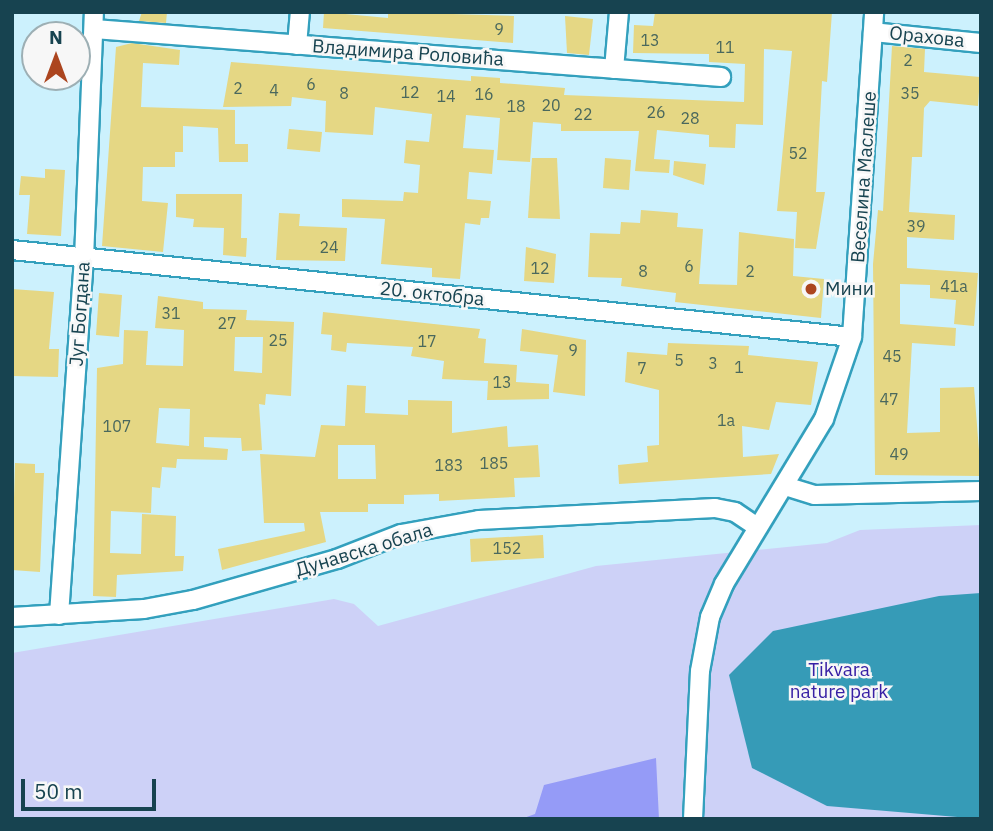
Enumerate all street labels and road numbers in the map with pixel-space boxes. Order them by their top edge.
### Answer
street label: Орахова [888,22,966,52]
street label: Владимира Роловића [311,35,505,71]
street label: Веселина Маслеше [847,90,881,264]
street label: Југ Богдана [65,261,95,367]
street label: 20. октобра [379,277,485,311]
street label: Дунавска обала [293,518,435,582]

